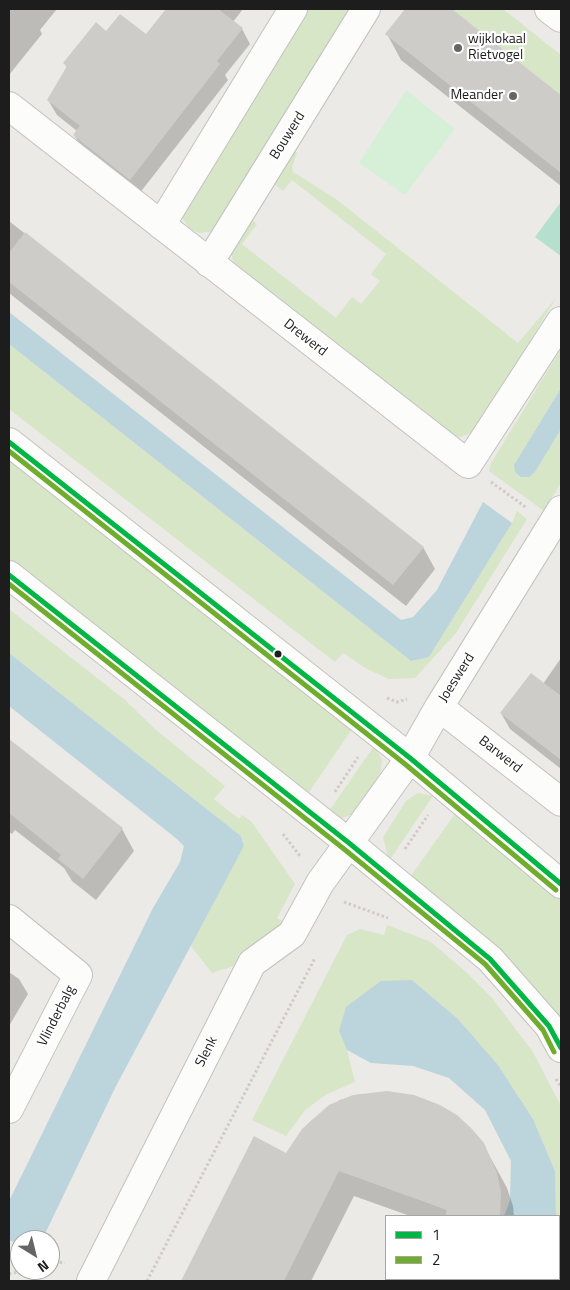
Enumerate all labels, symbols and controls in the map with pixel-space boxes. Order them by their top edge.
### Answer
place label: wijklokaal Rietvogel [468,32,526,64]
marker: wijklokaal Rietvogel [452,42,464,54]
place label: Meander [450,88,503,104]
marker: Meander [507,90,519,102]
street label: Bouwerd [267,109,309,163]
street label: Drewerd [280,316,330,360]
unlabelled marker [273,649,283,659]
street label: Joeswerd [435,650,479,706]
street label: Barwerd [475,733,525,777]
street label: Vlinderbalg [35,983,79,1049]
street label: Slenk [192,1034,222,1070]
legend [385,1215,560,1280]
text: 1 [432,1223,440,1246]
north arrow [10,1230,60,1280]
text: 2 [432,1248,440,1271]
text: N [33,1255,54,1278]

